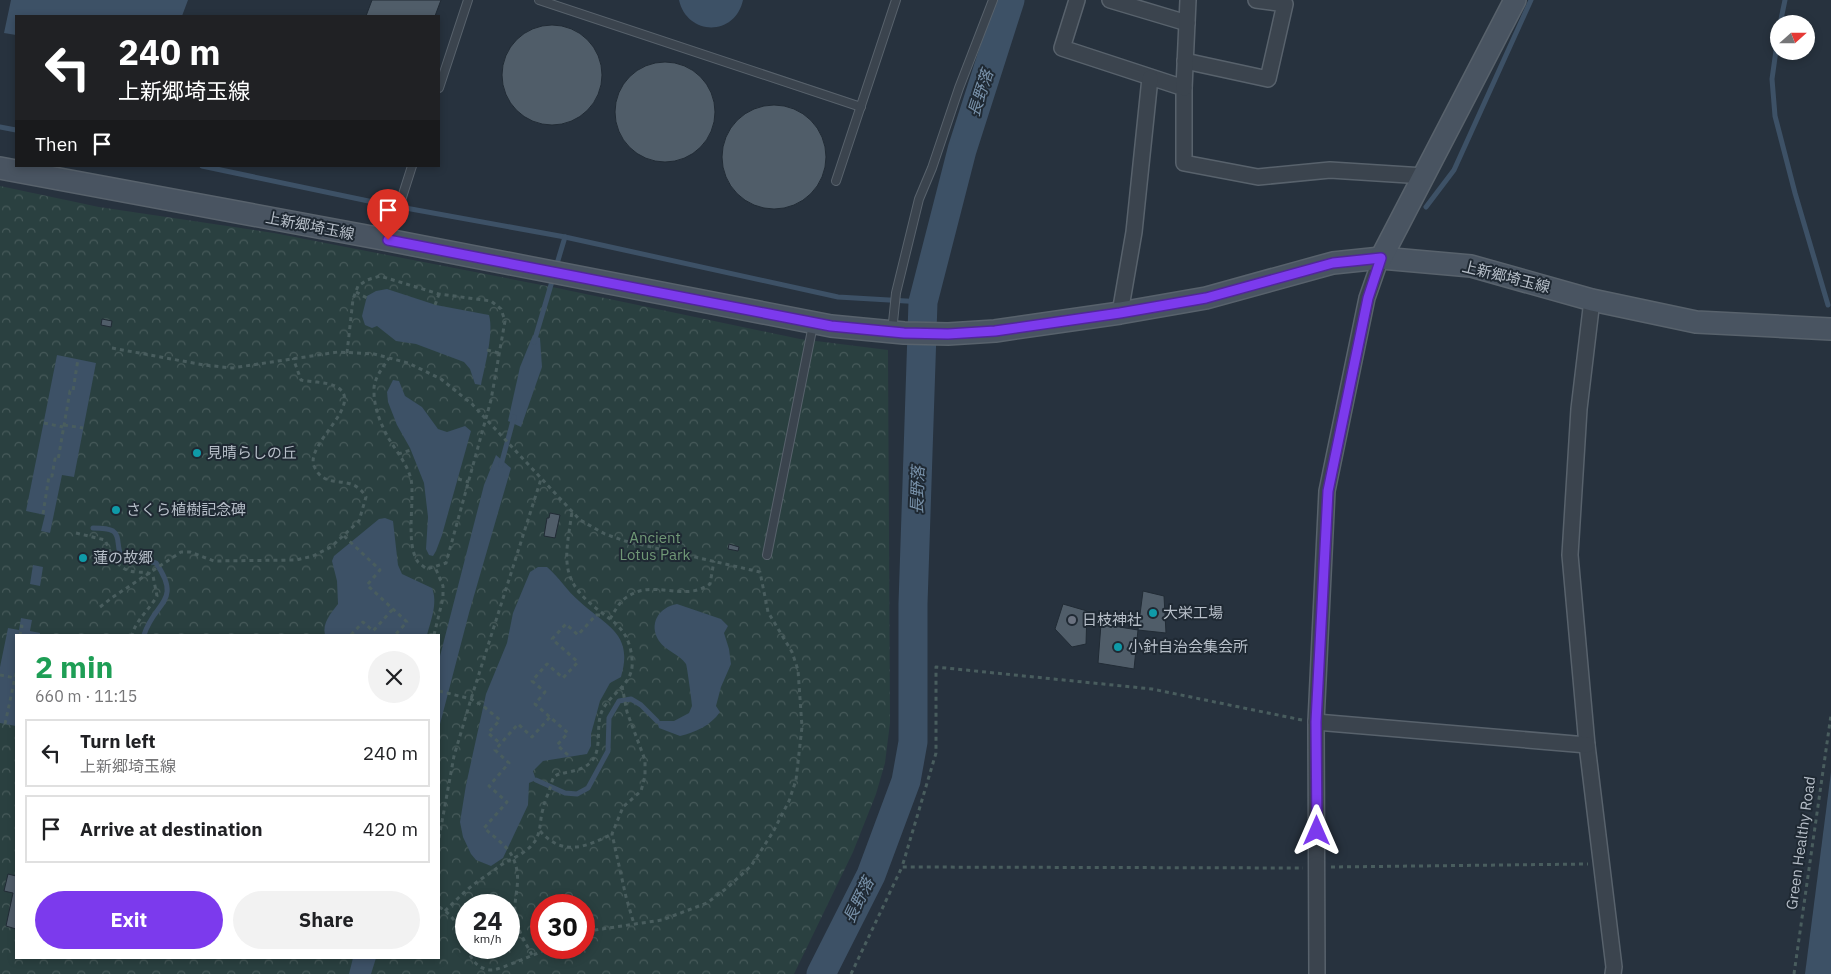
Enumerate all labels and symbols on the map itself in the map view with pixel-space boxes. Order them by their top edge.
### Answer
north arrow [1770,15,1815,60]
water label: 長野落 [963,64,998,119]
pin [367,189,409,240]
street label: 上新郷埼玉線 [264,208,356,243]
street label: 上新郷埼玉線 [1460,256,1552,297]
place label: 見晴らしの丘 [207,443,297,462]
marker: 見晴らしの丘 [191,447,203,459]
water label: 長野落 [906,463,928,514]
place label: さくら植樹記念碑 [126,500,246,519]
marker: さくら植樹記念碑 [110,504,122,516]
park label: Ancient Lotus Park [620,528,690,564]
place label: 蓮の故郷 [93,548,153,567]
marker: 蓮の故郷 [77,552,89,564]
place label: 大栄工場 [1163,603,1223,622]
marker: 大栄工場 [1147,607,1159,619]
place label: 日枝神社 [1082,610,1142,629]
marker: 日枝神社 [1066,614,1078,626]
place label: 小針自治会集会所 [1128,637,1248,656]
marker: 小針自治会集会所 [1112,641,1124,653]
street label: Green Healthy Road [1782,775,1819,911]
position arrow [1290,804,1342,856]
water label: 長野落 [838,871,879,926]
speed limit sign: 30 [530,894,595,959]

